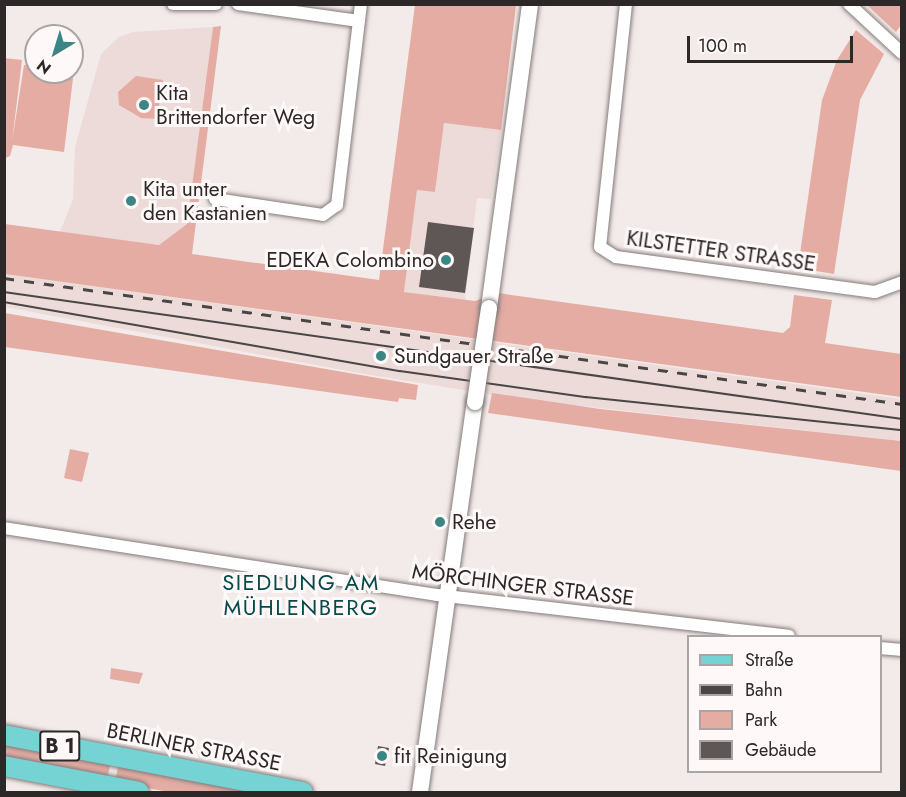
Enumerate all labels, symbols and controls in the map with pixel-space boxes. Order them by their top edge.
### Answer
north arrow [24,24,84,84]
scale bar [690,24,856,62]
text: 100 m [698,33,747,59]
text: N [32,54,56,80]
place label: Kita Brittendorfer Weg [156,80,315,130]
marker: Kita Brittendorfer Weg [137,98,151,112]
place label: Kita unter den Kastanien [143,176,267,226]
marker: Kita unter den Kastanien [124,194,138,208]
street label: KILSTETTER STRASSE [625,225,817,277]
place label: EDEKA Colombino [266,247,434,273]
marker: EDEKA Colombino [439,253,453,267]
place label: Sundgauer Straße [394,343,553,369]
marker: Sundgauer Straße [372,347,390,365]
place label: Rehe [452,509,496,535]
marker: Rehe [433,515,447,529]
street label: MÖRCHINGER STRASSE [411,559,635,611]
district label: SIEDLUNG AM MÜHLENBERG [222,569,380,620]
legend [687,635,882,773]
text: Straße [745,647,793,673]
text: Bahn [745,677,783,703]
text: Park [745,707,777,733]
street label: BERLINER STRASSE [105,718,283,776]
road number: B 1 [39,729,81,763]
text: Gebäude [745,737,816,763]
place label: fit Reinigung [394,743,507,769]
marker: fit Reinigung [375,749,389,763]

